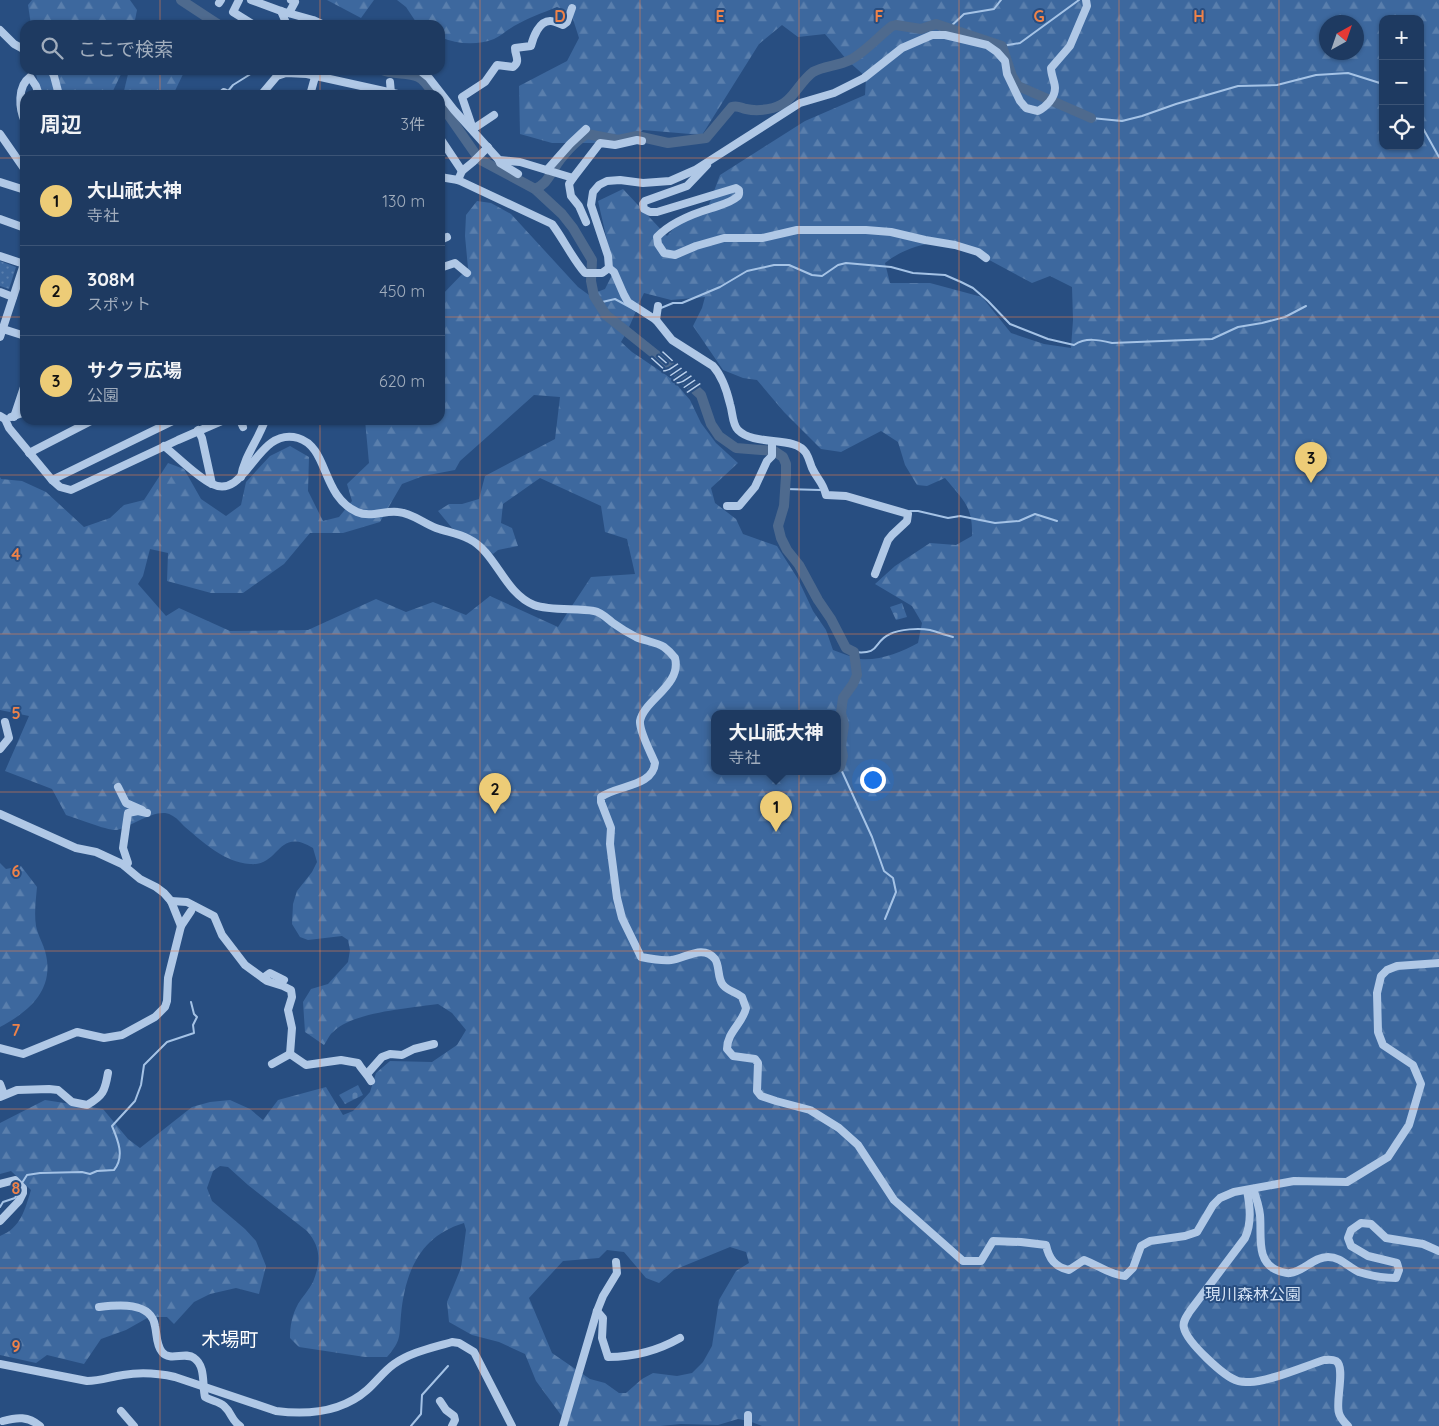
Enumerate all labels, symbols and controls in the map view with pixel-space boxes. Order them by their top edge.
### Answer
text: D [554,6,566,26]
text: E [715,6,725,26]
text: F [875,6,884,26]
text: G [1033,6,1045,26]
text: H [1193,6,1205,26]
north arrow [1319,15,1364,60]
map controls [1379,15,1424,150]
button: + [1379,15,1424,60]
search box [20,20,445,75]
icon: search [38,34,66,62]
text: ここで検索 [78,37,173,61]
button: − [1379,60,1424,105]
button: locate [1379,105,1424,150]
text: 周辺 [40,111,82,137]
text: 3件 [401,114,425,134]
text: 大山祇大神 [87,178,182,202]
text: 1 [53,191,59,211]
text: 130 m [382,191,425,211]
text: 寺社 [87,205,119,225]
text: 308M [87,267,135,291]
text: 2 [51,281,61,301]
text: 450 m [379,281,425,301]
text: スポット [87,294,151,314]
water label: 三川川 [647,344,704,399]
text: サクラ広場 [87,358,182,382]
text: 3 [52,371,60,391]
text: 620 m [379,371,425,391]
text: 公園 [87,385,119,405]
pin: 3 [1295,442,1327,483]
text: 4 [11,544,21,564]
text: 5 [11,703,21,723]
popup [711,710,841,775]
text: 大山祇大神 [728,720,824,744]
text: 寺社 [728,747,761,767]
your location [860,767,886,793]
pin: 2 [479,773,511,814]
pin: 1 [760,791,792,832]
text: 6 [12,861,21,881]
text: 7 [12,1020,21,1040]
text: 8 [12,1178,21,1198]
park label: 現川森林公園 [1205,1284,1301,1304]
district label: 木場町 [201,1327,259,1351]
text: 9 [11,1336,21,1356]

